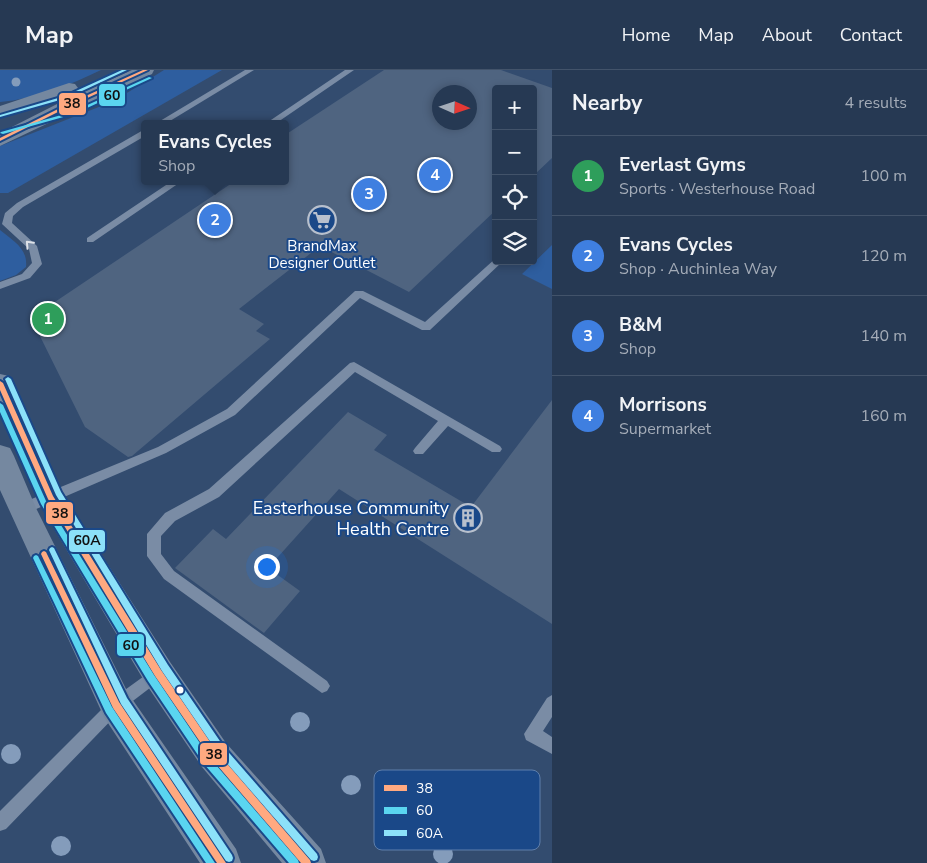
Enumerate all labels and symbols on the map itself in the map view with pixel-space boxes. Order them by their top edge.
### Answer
line badge: 60 [98,83,126,107]
north arrow [432,85,477,130]
text: 60 [104,86,120,105]
line badge: 38 [58,92,87,116]
text: 38 [64,94,80,113]
pin: 4 [419,156,451,194]
pin: 3 [353,175,385,213]
pin: 2 [199,201,231,239]
supermarket icon: BrandMax Designer Outlet [307,205,337,235]
place label: BrandMax Designer Outlet [268,236,376,273]
one-way arrow [26,241,35,250]
pin: 1 [32,300,64,338]
place label: Easterhouse Community Health Centre [253,496,450,541]
line badge: 38 [45,501,74,525]
building icon: Easterhouse Community Health Centre [453,503,483,533]
text: 38 [52,504,68,523]
line badge: 60A [68,529,106,553]
text: 60A [73,531,101,550]
your location [254,554,280,580]
line badge: 60 [116,633,145,657]
text: 60 [123,636,139,655]
unlabelled marker [175,685,185,695]
line badge: 38 [199,742,228,766]
text: 38 [206,745,222,764]
legend [374,770,540,850]
text: 38 [416,779,433,798]
text: 60 [416,801,433,820]
text: 60A [416,824,443,843]

